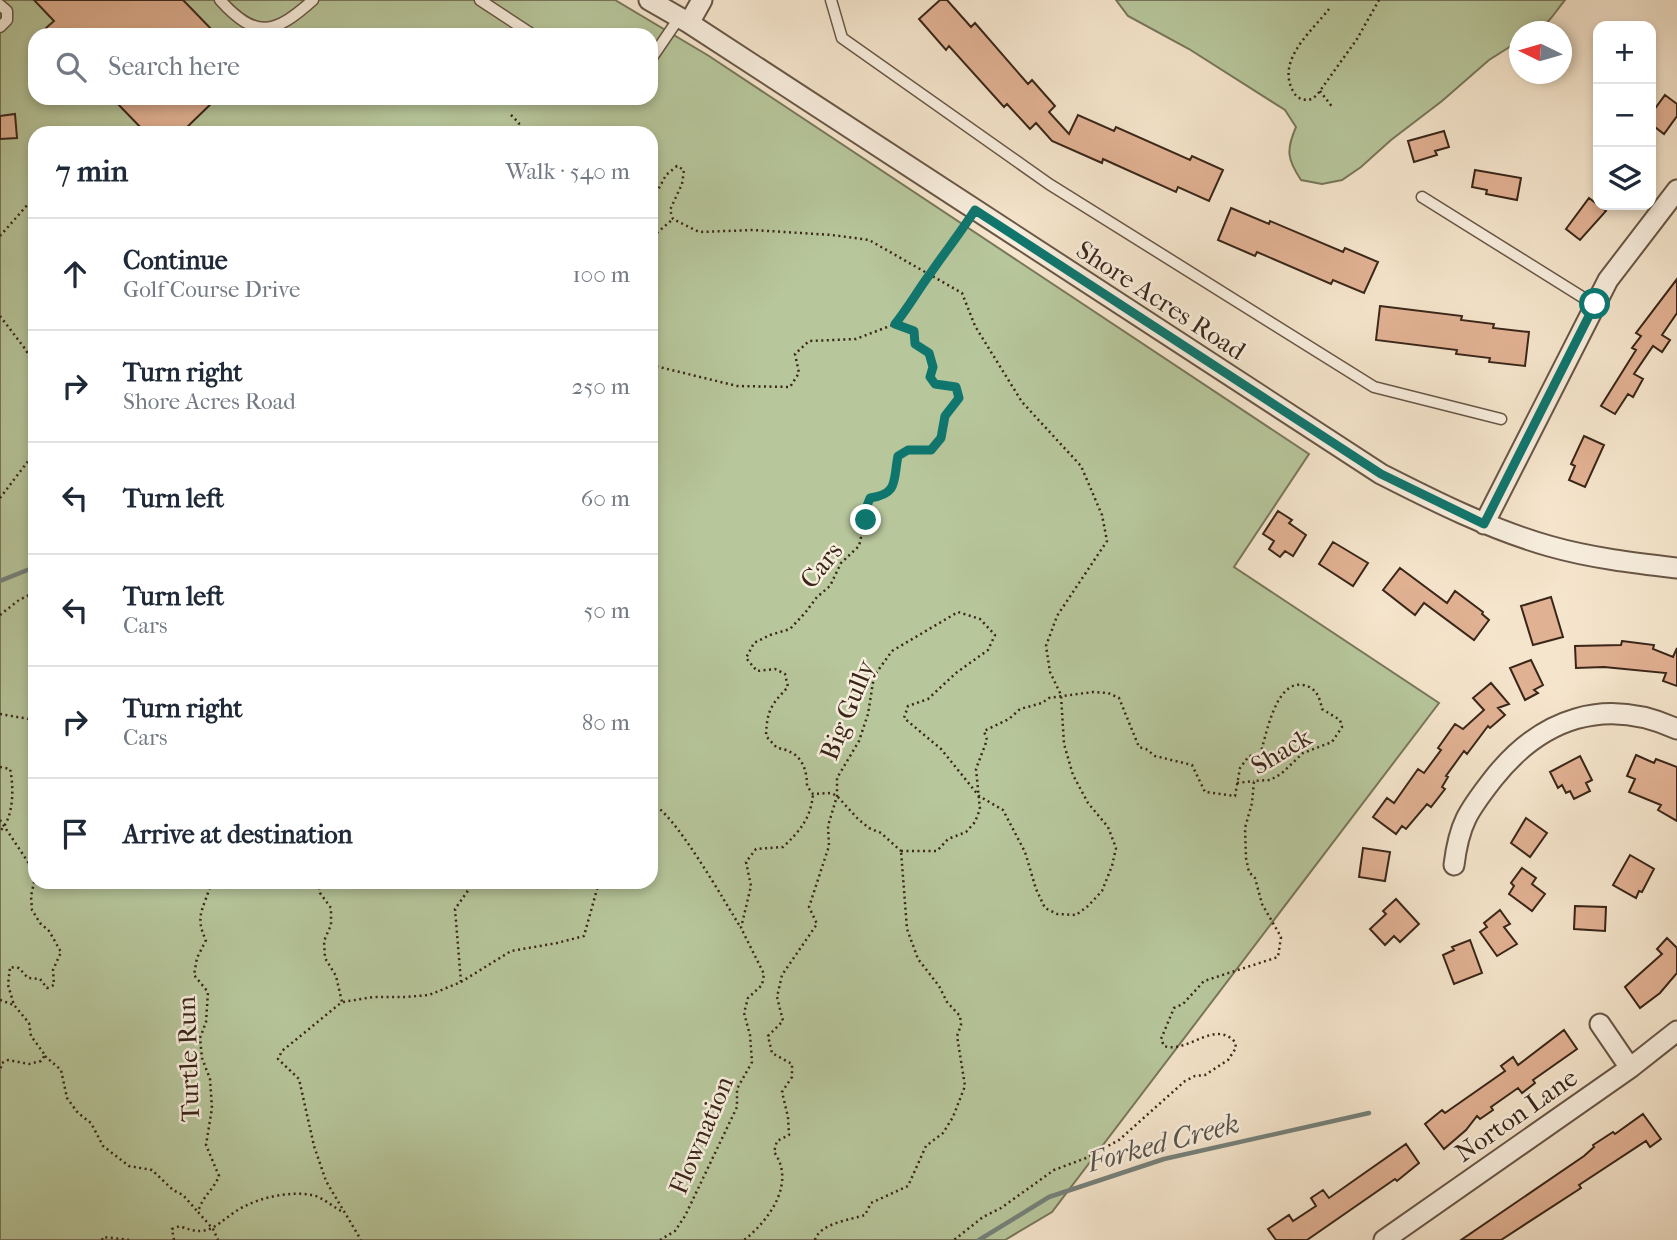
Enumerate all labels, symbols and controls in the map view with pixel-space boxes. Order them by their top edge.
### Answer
north arrow [1509,21,1572,84]
map controls [1593,21,1656,210]
button: + [1593,21,1656,84]
search box [28,28,658,105]
icon: search [52,48,90,86]
text: Search here [108,51,240,82]
button: − [1593,84,1656,147]
button: layers [1593,147,1656,210]
text: 7 min [56,154,128,189]
text: Walk · 540 m [505,158,630,185]
street label: Shore Acres Road [1070,234,1252,367]
text: Continue [123,245,228,276]
icon: ahead [56,255,94,293]
text: 100 m [572,261,630,288]
text: Golf Course Drive [123,276,300,303]
route start [1579,288,1610,319]
text: Turn right [123,357,243,388]
icon: right [56,367,94,405]
text: 250 m [572,373,630,400]
text: Shore Acres Road [123,388,296,415]
icon: left [56,479,94,517]
text: Turn left [123,483,224,514]
text: 60 m [581,485,630,512]
route end [850,504,881,535]
street label: Cars [794,536,849,595]
text: Turn left [123,581,224,612]
icon: left [56,591,94,629]
text: 50 m [583,597,630,624]
text: Cars [123,612,167,639]
street label: Big Gully [813,655,882,765]
text: Turn right [123,693,243,724]
icon: right [56,703,94,741]
text: 80 m [582,709,630,736]
street label: Shack [1245,721,1318,781]
text: Cars [123,724,167,751]
icon: arrive [56,815,94,853]
text: Arrive at destination [123,819,353,850]
street label: Turtle Run [171,996,206,1122]
street label: Norton Lane [1449,1062,1583,1169]
street label: Flownation [663,1072,740,1199]
water label: Forked Creek [1083,1106,1243,1179]

